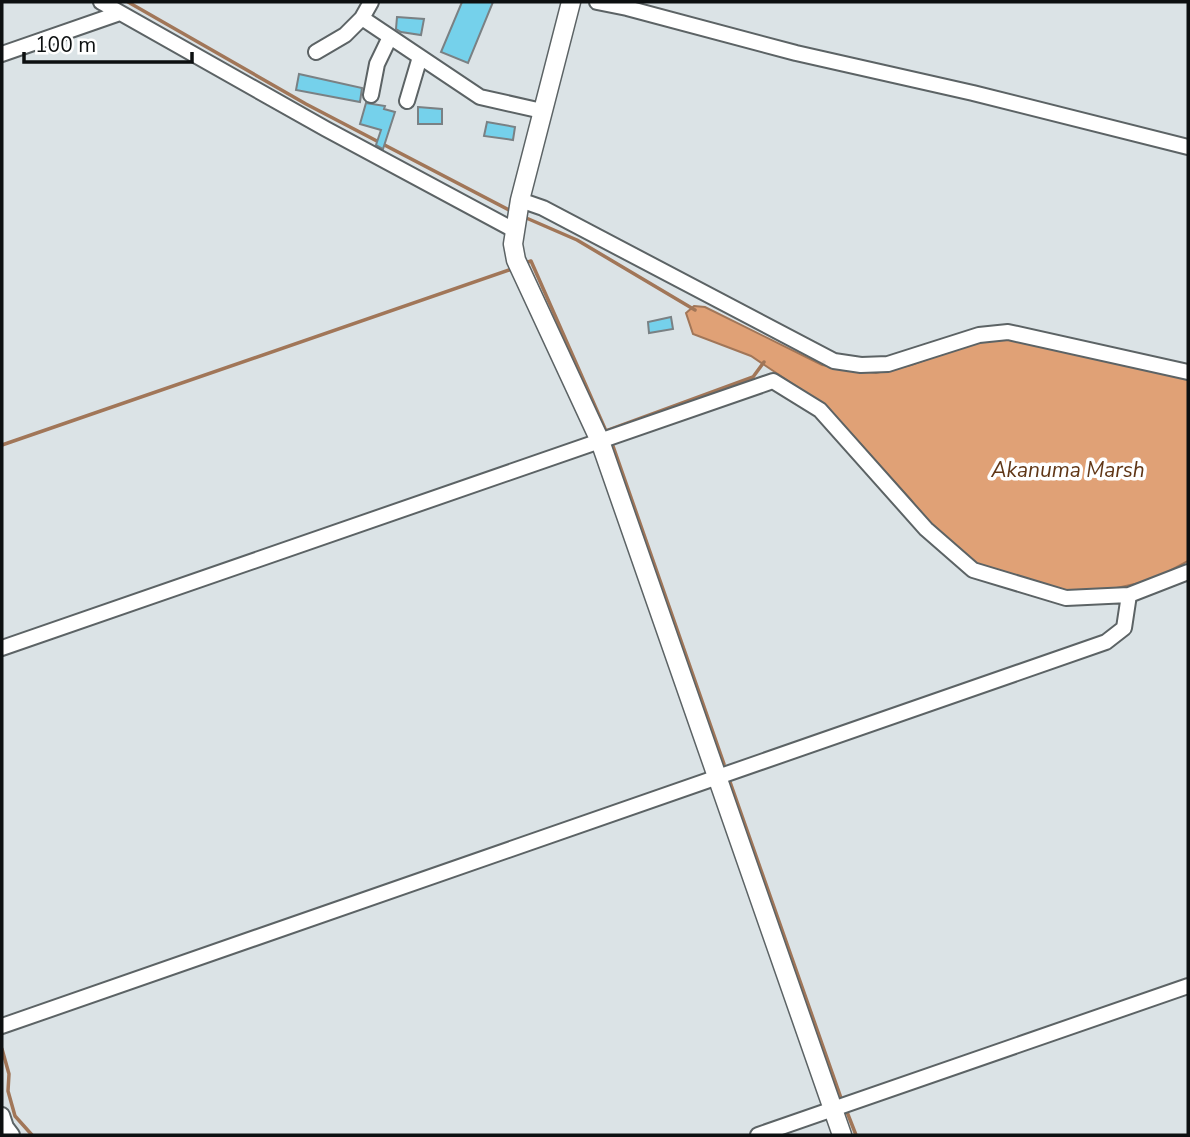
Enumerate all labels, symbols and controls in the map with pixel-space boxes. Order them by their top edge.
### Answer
scale bar [24,21,192,65]
text: 100 m [35,31,96,59]
water label: Akanuma Marsh [990,456,1145,484]

